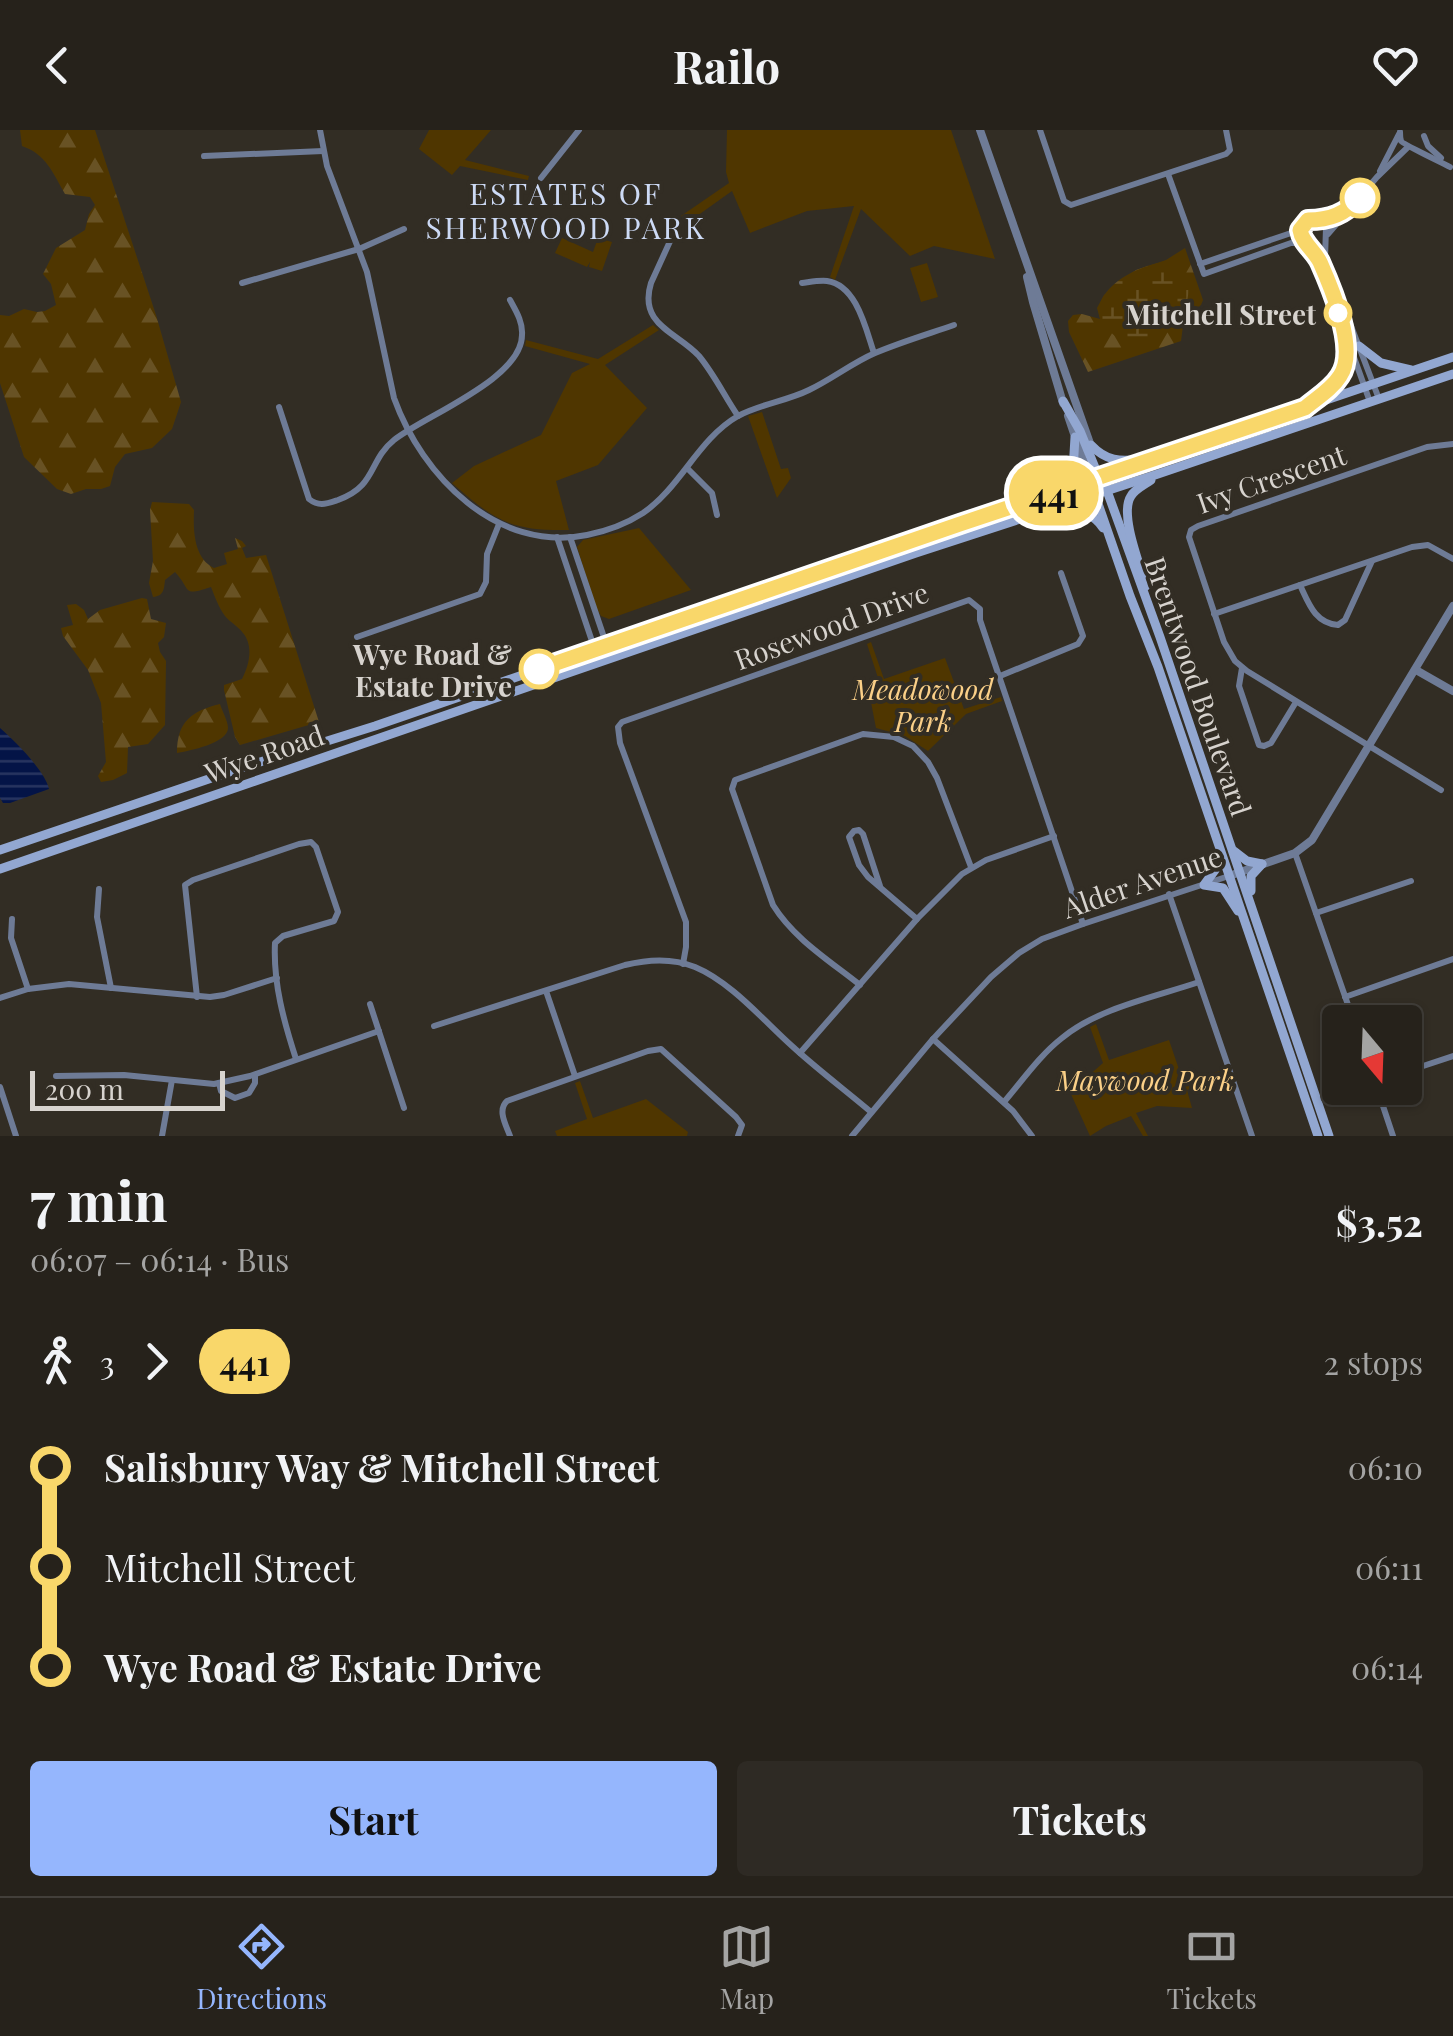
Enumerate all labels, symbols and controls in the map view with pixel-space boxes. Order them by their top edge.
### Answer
text: Railo [673,35,780,95]
icon: back [30,38,85,93]
icon: heart [1368,38,1423,93]
district label: ESTATES OF SHERWOOD PARK [425,173,707,247]
unlabelled marker [1341,179,1379,217]
place label: Mitchell Street [1125,295,1316,332]
marker: Mitchell Street [1325,300,1351,326]
street label: Ivy Crescent [1192,435,1352,521]
line badge: 441 [996,460,1112,526]
text: 441 [1029,470,1079,517]
street label: Brentwood Boulevard [1137,552,1261,820]
street label: Rosewood Drive [729,573,933,677]
place label: Wye Road & Estate Drive [352,635,512,704]
marker: Wye Road & Estate Drive [520,650,558,688]
park label: Meadowood Park [852,670,994,739]
street label: Wye Road [199,715,328,791]
street label: Alder Avenue [1057,836,1227,926]
north arrow [1322,1005,1422,1105]
map controls [1322,1005,1422,1105]
park label: Maywood Park [1055,1061,1234,1098]
scale bar [30,1066,225,1110]
text: 200 m [45,1070,124,1107]
text: 7 min [30,1162,168,1236]
text: $3.52 [1336,1196,1423,1247]
text: 06:07 – 06:14 · Bus [30,1237,289,1280]
icon: walk [30,1334,85,1389]
icon: forward [129,1334,184,1389]
text: 441 [219,1338,270,1385]
text: 3 [100,1340,114,1383]
text: 2 stops [1324,1340,1423,1383]
text: Salisbury Way & Mitchell Street [104,1441,659,1492]
text: 06:10 [1348,1445,1423,1488]
text: Mitchell Street [104,1541,355,1592]
text: 06:11 [1355,1545,1423,1588]
text: Wye Road & Estate Drive [104,1641,542,1692]
text: 06:14 [1351,1645,1423,1688]
button: Start [30,1761,717,1876]
button: Tickets [737,1761,1423,1876]
tab: Directions [196,1919,327,2016]
tab: Map [719,1919,774,2016]
tab: Tickets [1166,1919,1257,2016]

